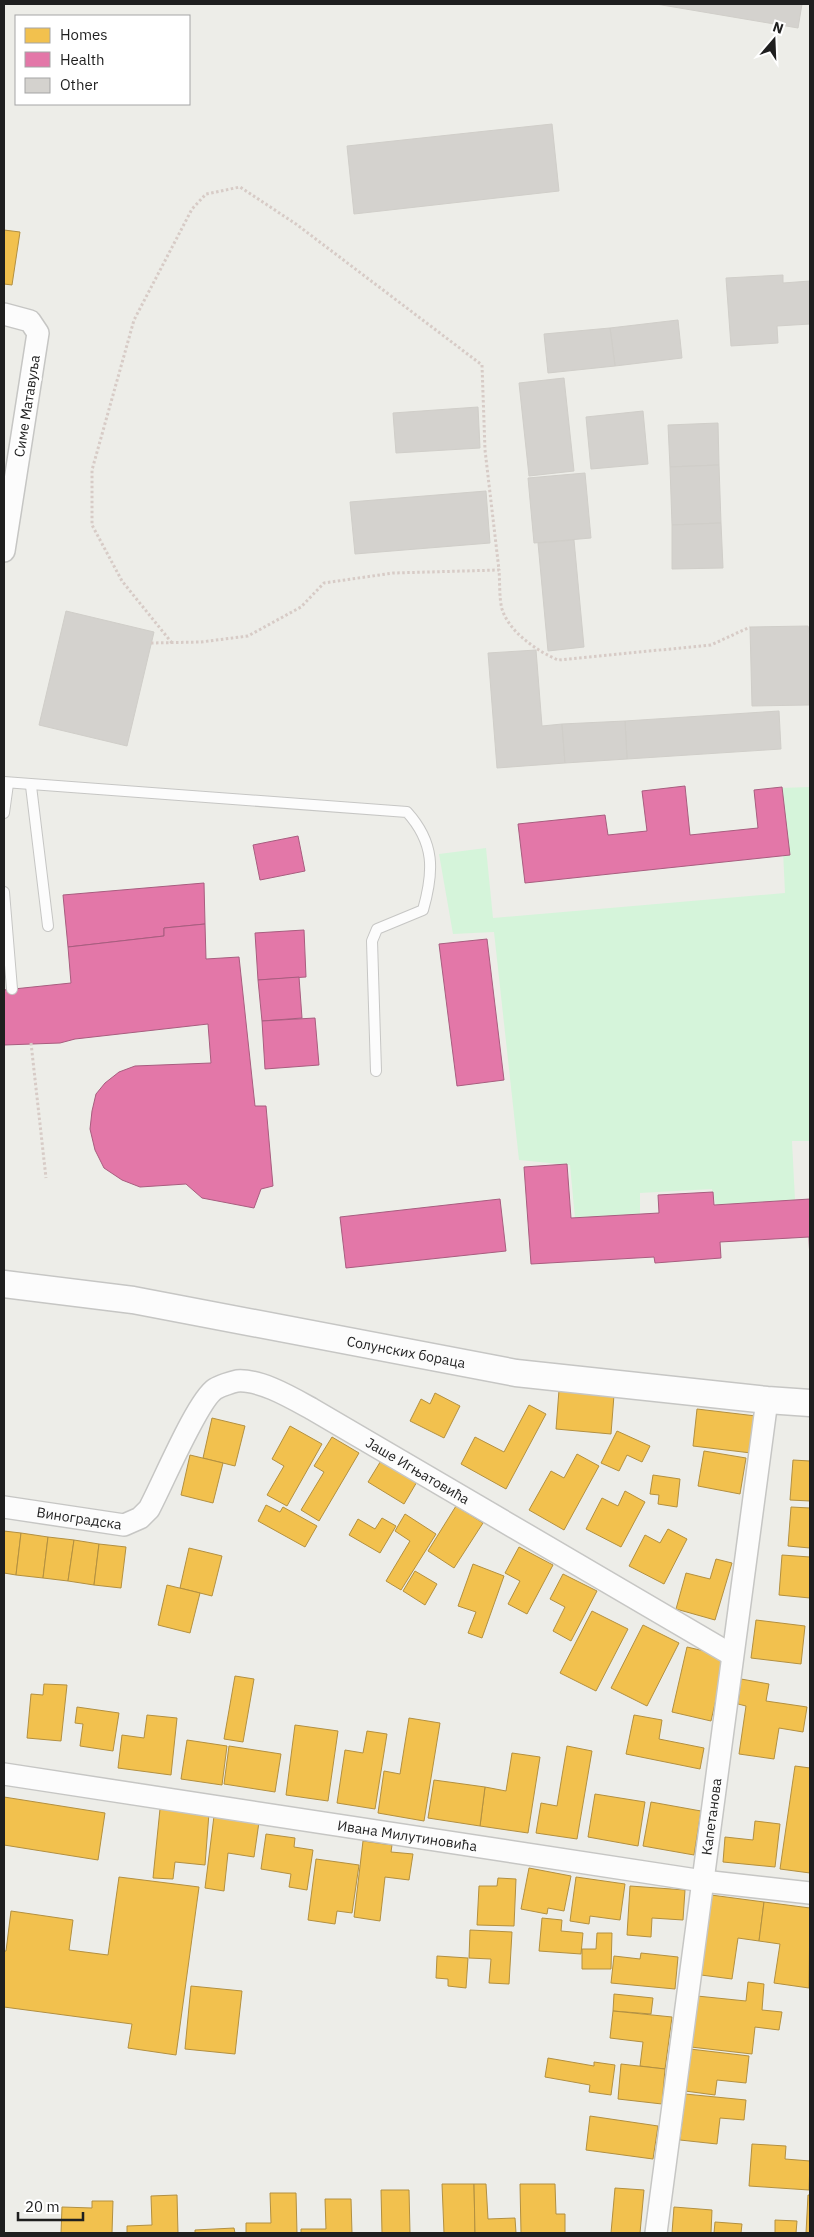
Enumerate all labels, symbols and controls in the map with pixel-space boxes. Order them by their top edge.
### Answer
legend [15,15,190,105]
north arrow [749,15,799,65]
text: N [771,18,786,38]
text: Homes [60,25,108,44]
text: Health [60,50,105,69]
text: Other [60,75,99,94]
street label: Симе Матавуља [10,353,44,458]
street label: Солунских бораца [345,1332,467,1372]
street label: Јаше Игњатовића [362,1433,473,1509]
street label: Виноградска [35,1503,124,1534]
street label: Капетанова [697,1777,726,1856]
street label: Ивана Милутиновића [336,1816,479,1855]
scale bar [18,2190,82,2222]
text: 20 m [25,2197,60,2216]

